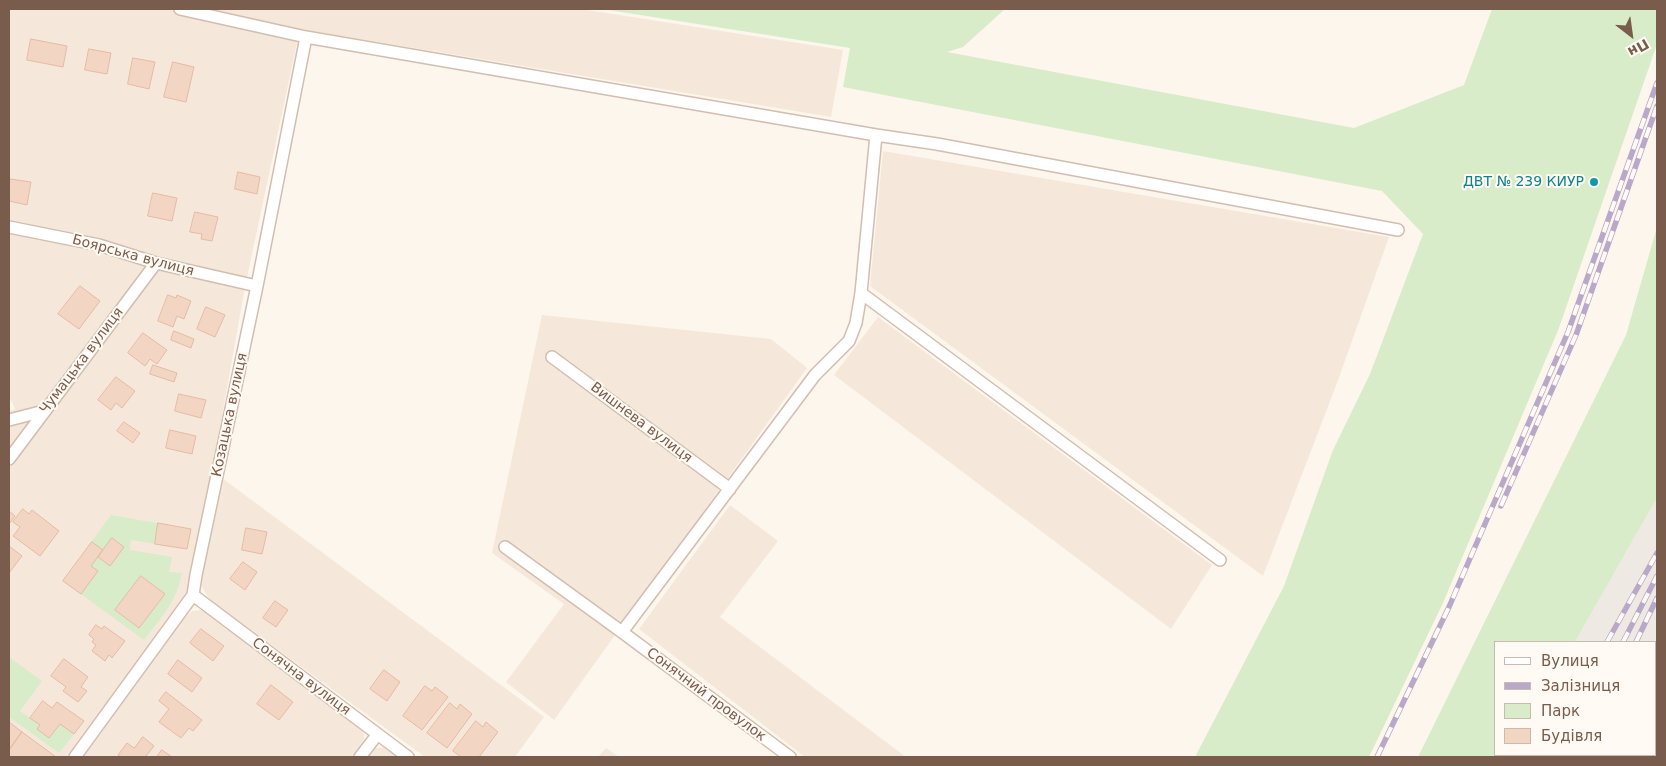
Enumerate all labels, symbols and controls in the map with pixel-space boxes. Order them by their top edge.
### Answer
north arrow [1606,10,1656,60]
text: Пн [1625,36,1652,60]
place label: ДВТ № 239 КИУР [1463,174,1584,190]
marker: ДВТ № 239 КИУР [1588,176,1600,188]
street label: Боярська вулиця [70,232,196,280]
street label: Чумацька вулиця [37,305,127,417]
street label: Козацька вулиця [209,351,251,479]
street label: Вишнева вулиця [587,379,695,467]
street label: Сонячна вулиця [248,635,354,719]
legend [1494,641,1656,756]
street label: Сонячний провулок [643,645,769,745]
text: Вулиця [1541,652,1599,670]
text: Залізниця [1541,677,1620,695]
text: Парк [1541,702,1580,720]
text: Будівля [1541,727,1602,745]

